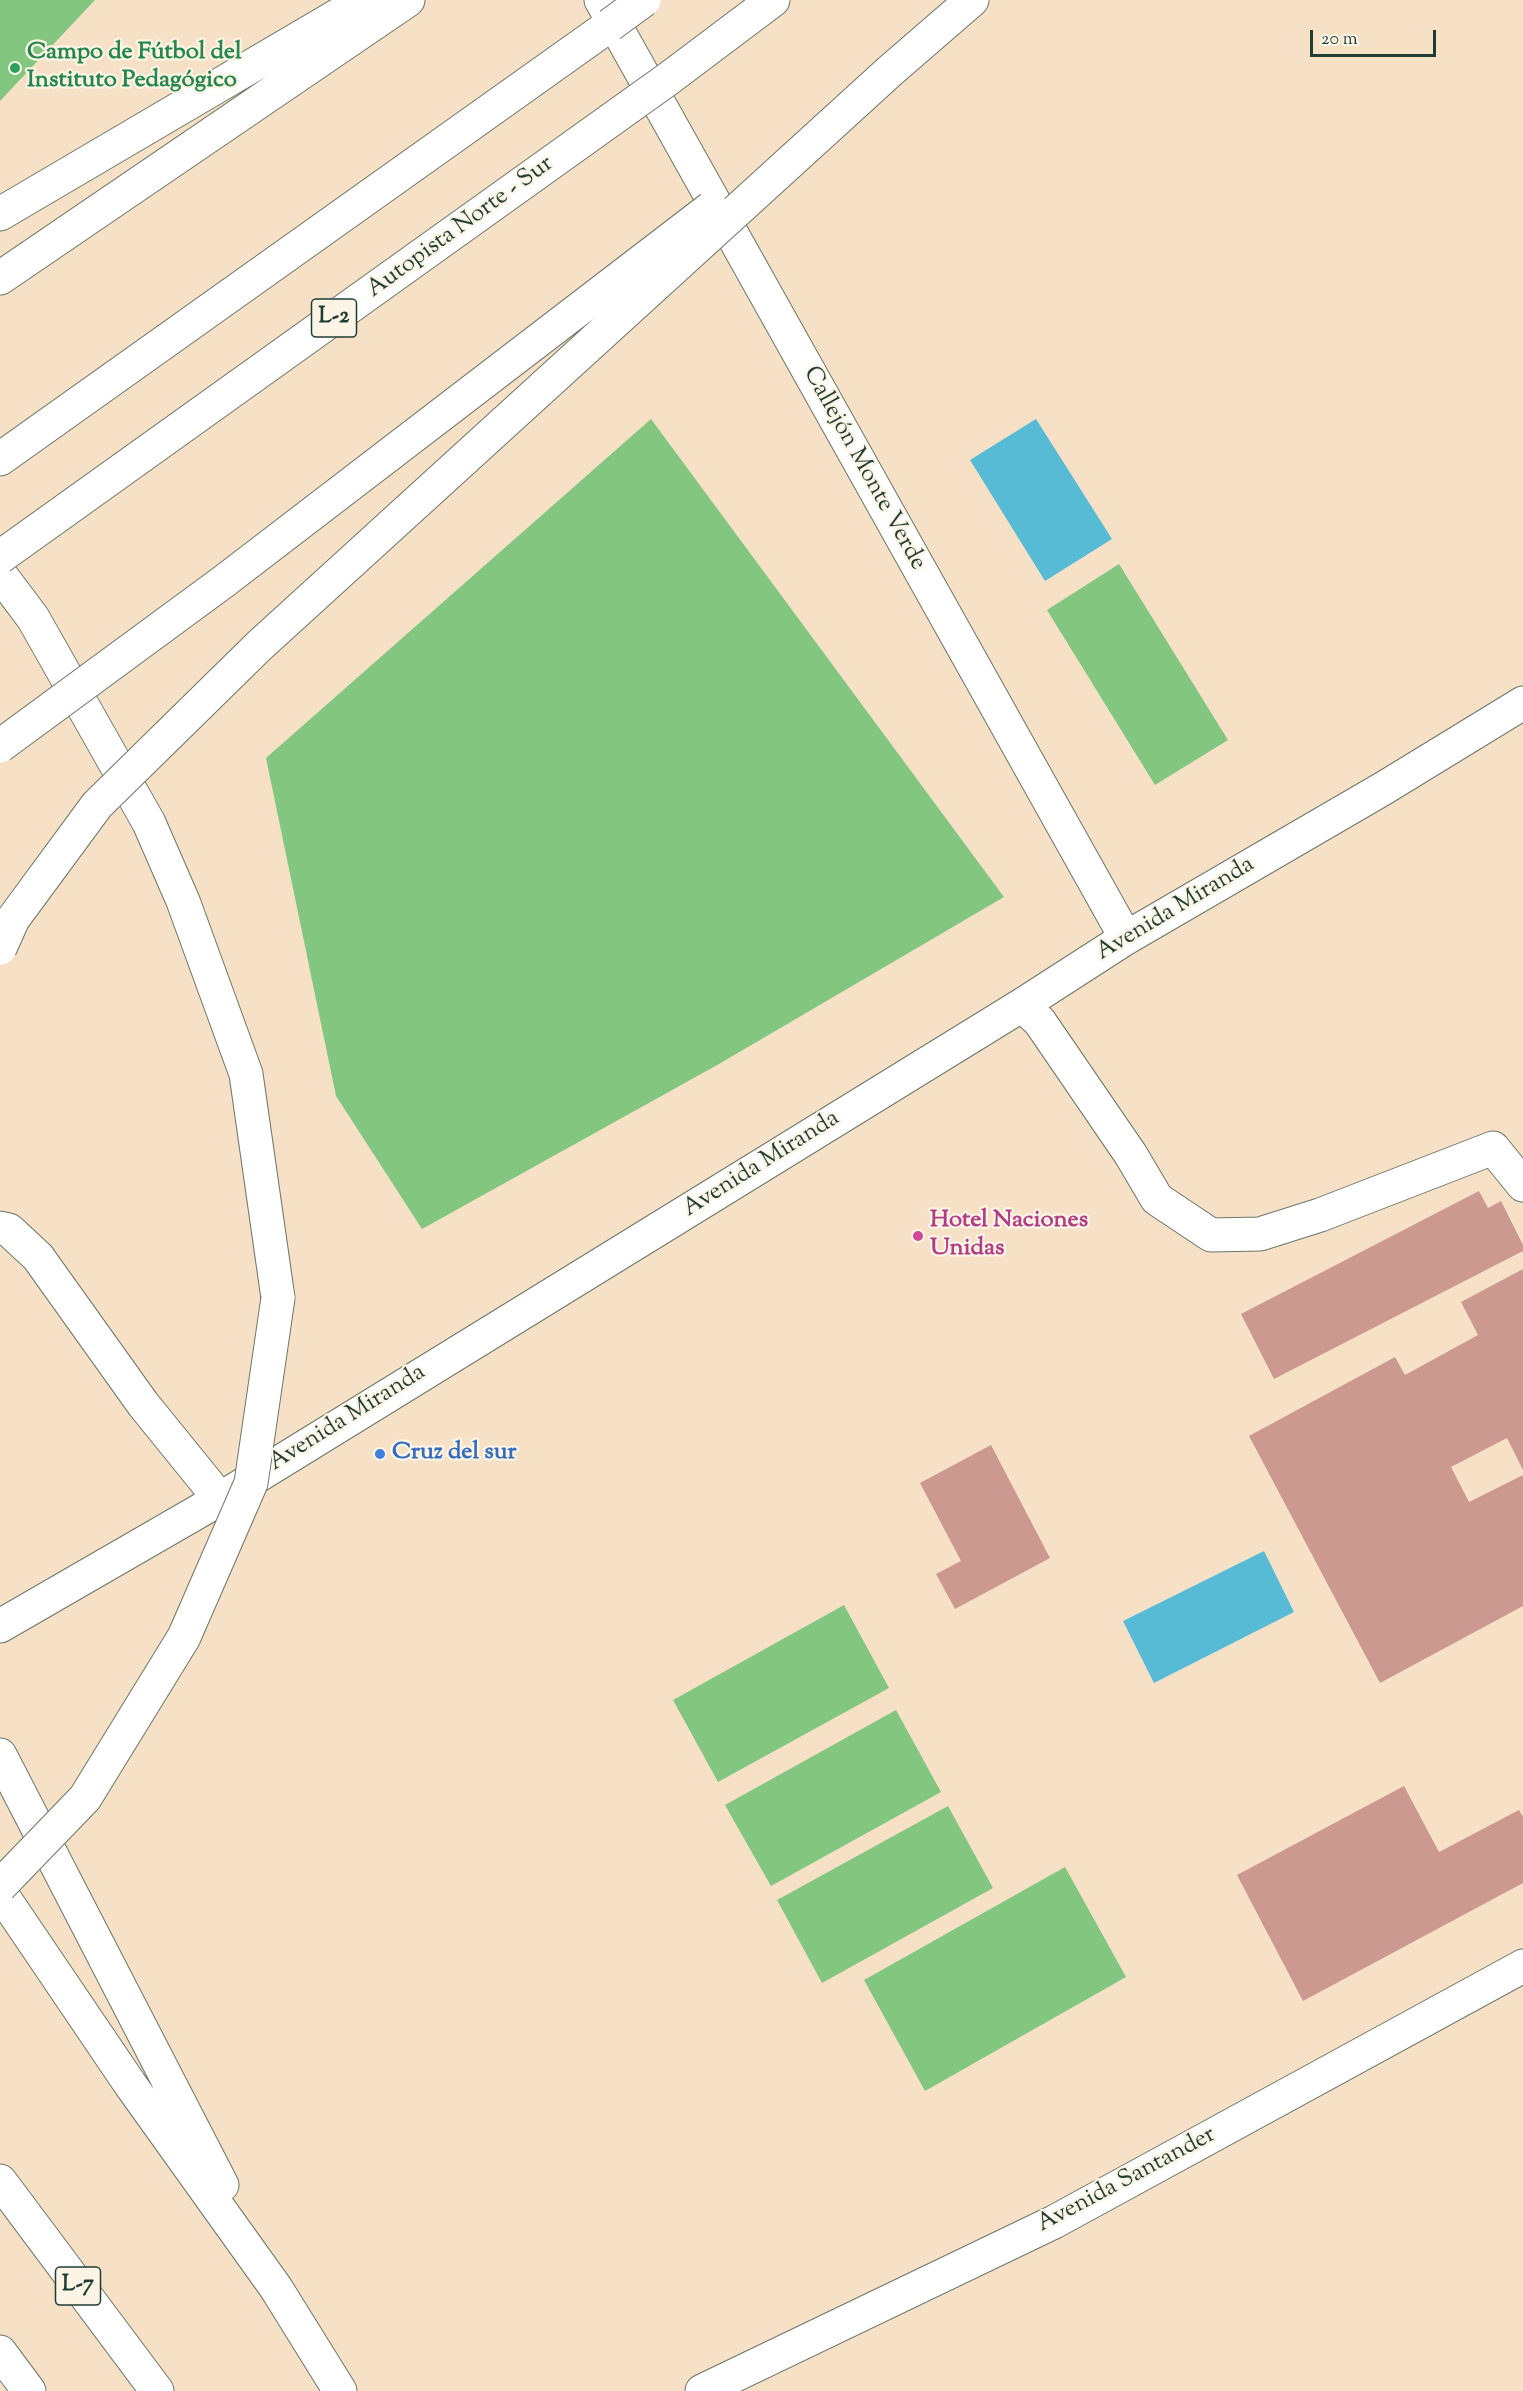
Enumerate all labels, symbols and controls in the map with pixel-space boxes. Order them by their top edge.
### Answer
scale bar [1313,18,1439,56]
text: 20 m [1321,27,1358,53]
place label: Campo de Fútbol del Instituto Pedagógico [27,40,242,96]
marker: Campo de Fútbol del Instituto Pedagógico [8,61,22,75]
street label: Autopista Norte - Sur [362,151,560,305]
road number: L-2 [312,299,356,337]
street label: Callejón Monte Verde [795,362,931,576]
street label: Avenida Miranda [1092,852,1260,968]
street label: Avenida Miranda [678,1105,846,1225]
place label: Hotel Naciones Unidas [930,1208,1088,1264]
marker: Hotel Naciones Unidas [911,1229,925,1243]
street label: Avenida Miranda [264,1359,432,1479]
place label: Cruz del sur [392,1440,516,1468]
marker: Cruz del sur [373,1447,387,1461]
street label: Avenida Santander [1033,2122,1221,2240]
road number: L-7 [56,2267,100,2305]

